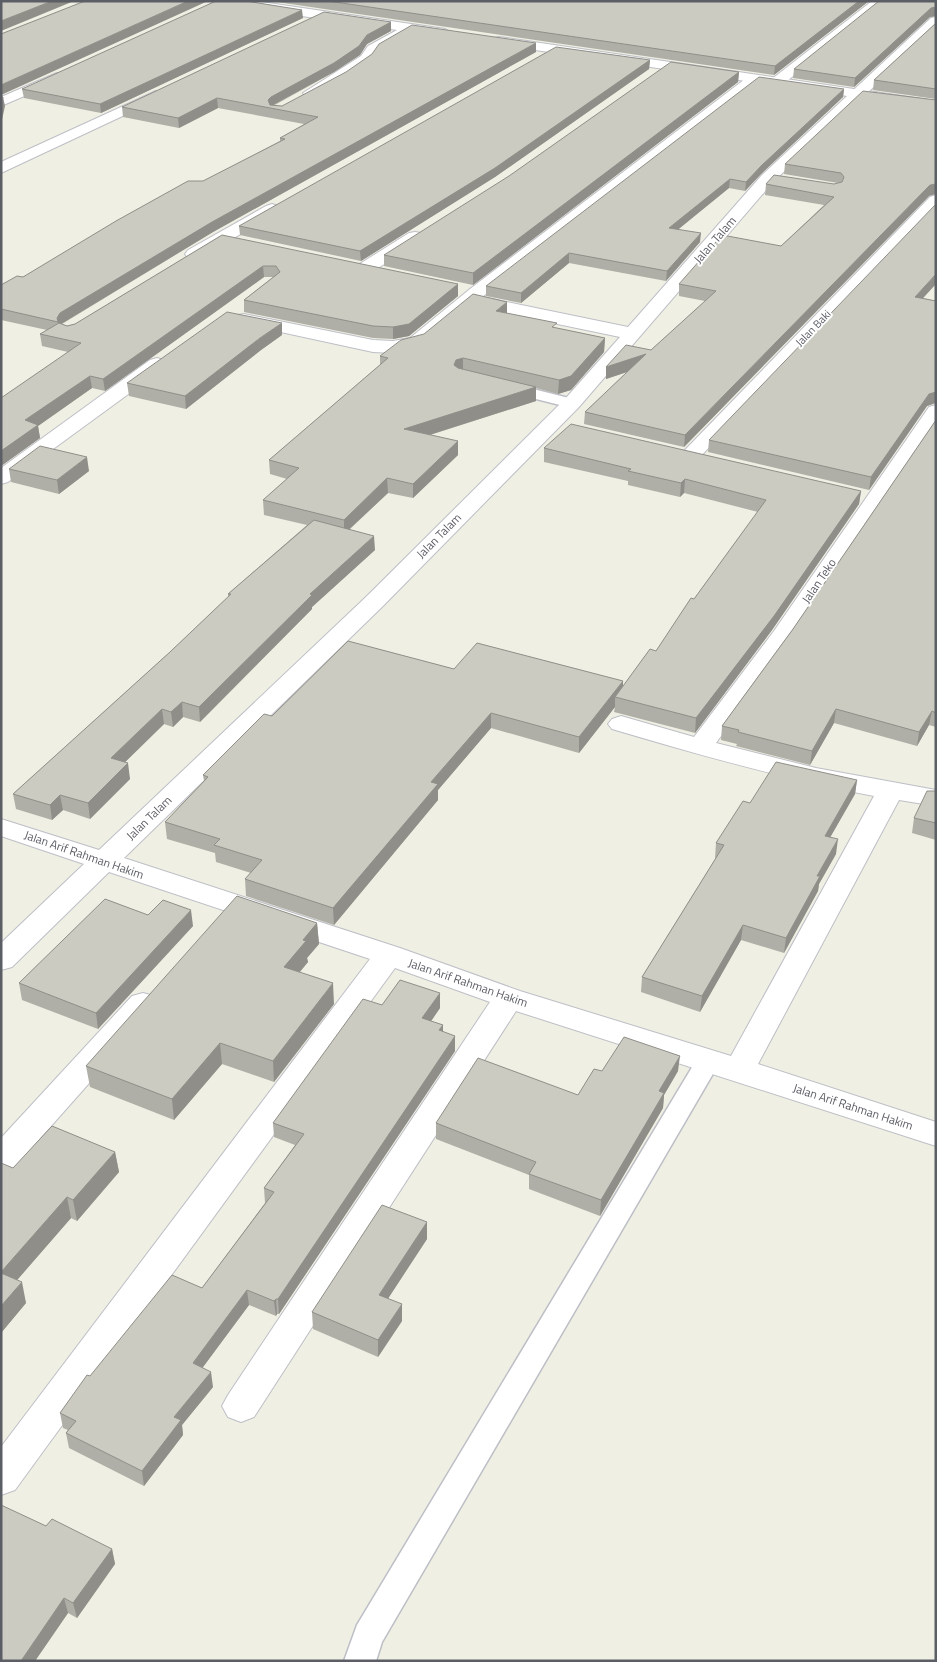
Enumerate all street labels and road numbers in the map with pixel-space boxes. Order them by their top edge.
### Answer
street label: Jalan Talam [689,212,741,268]
street label: Jalan Baki [792,306,834,350]
street label: Jalan Talam [412,509,466,563]
street label: Jalan Teko [797,554,841,607]
street label: Jalan Talam [121,791,176,844]
street label: Jalan Arif Rahman Hakim [22,825,147,884]
street label: Jalan Arif Rahman Hakim [406,953,531,1012]
street label: Jalan Arif Rahman Hakim [791,1078,916,1135]

